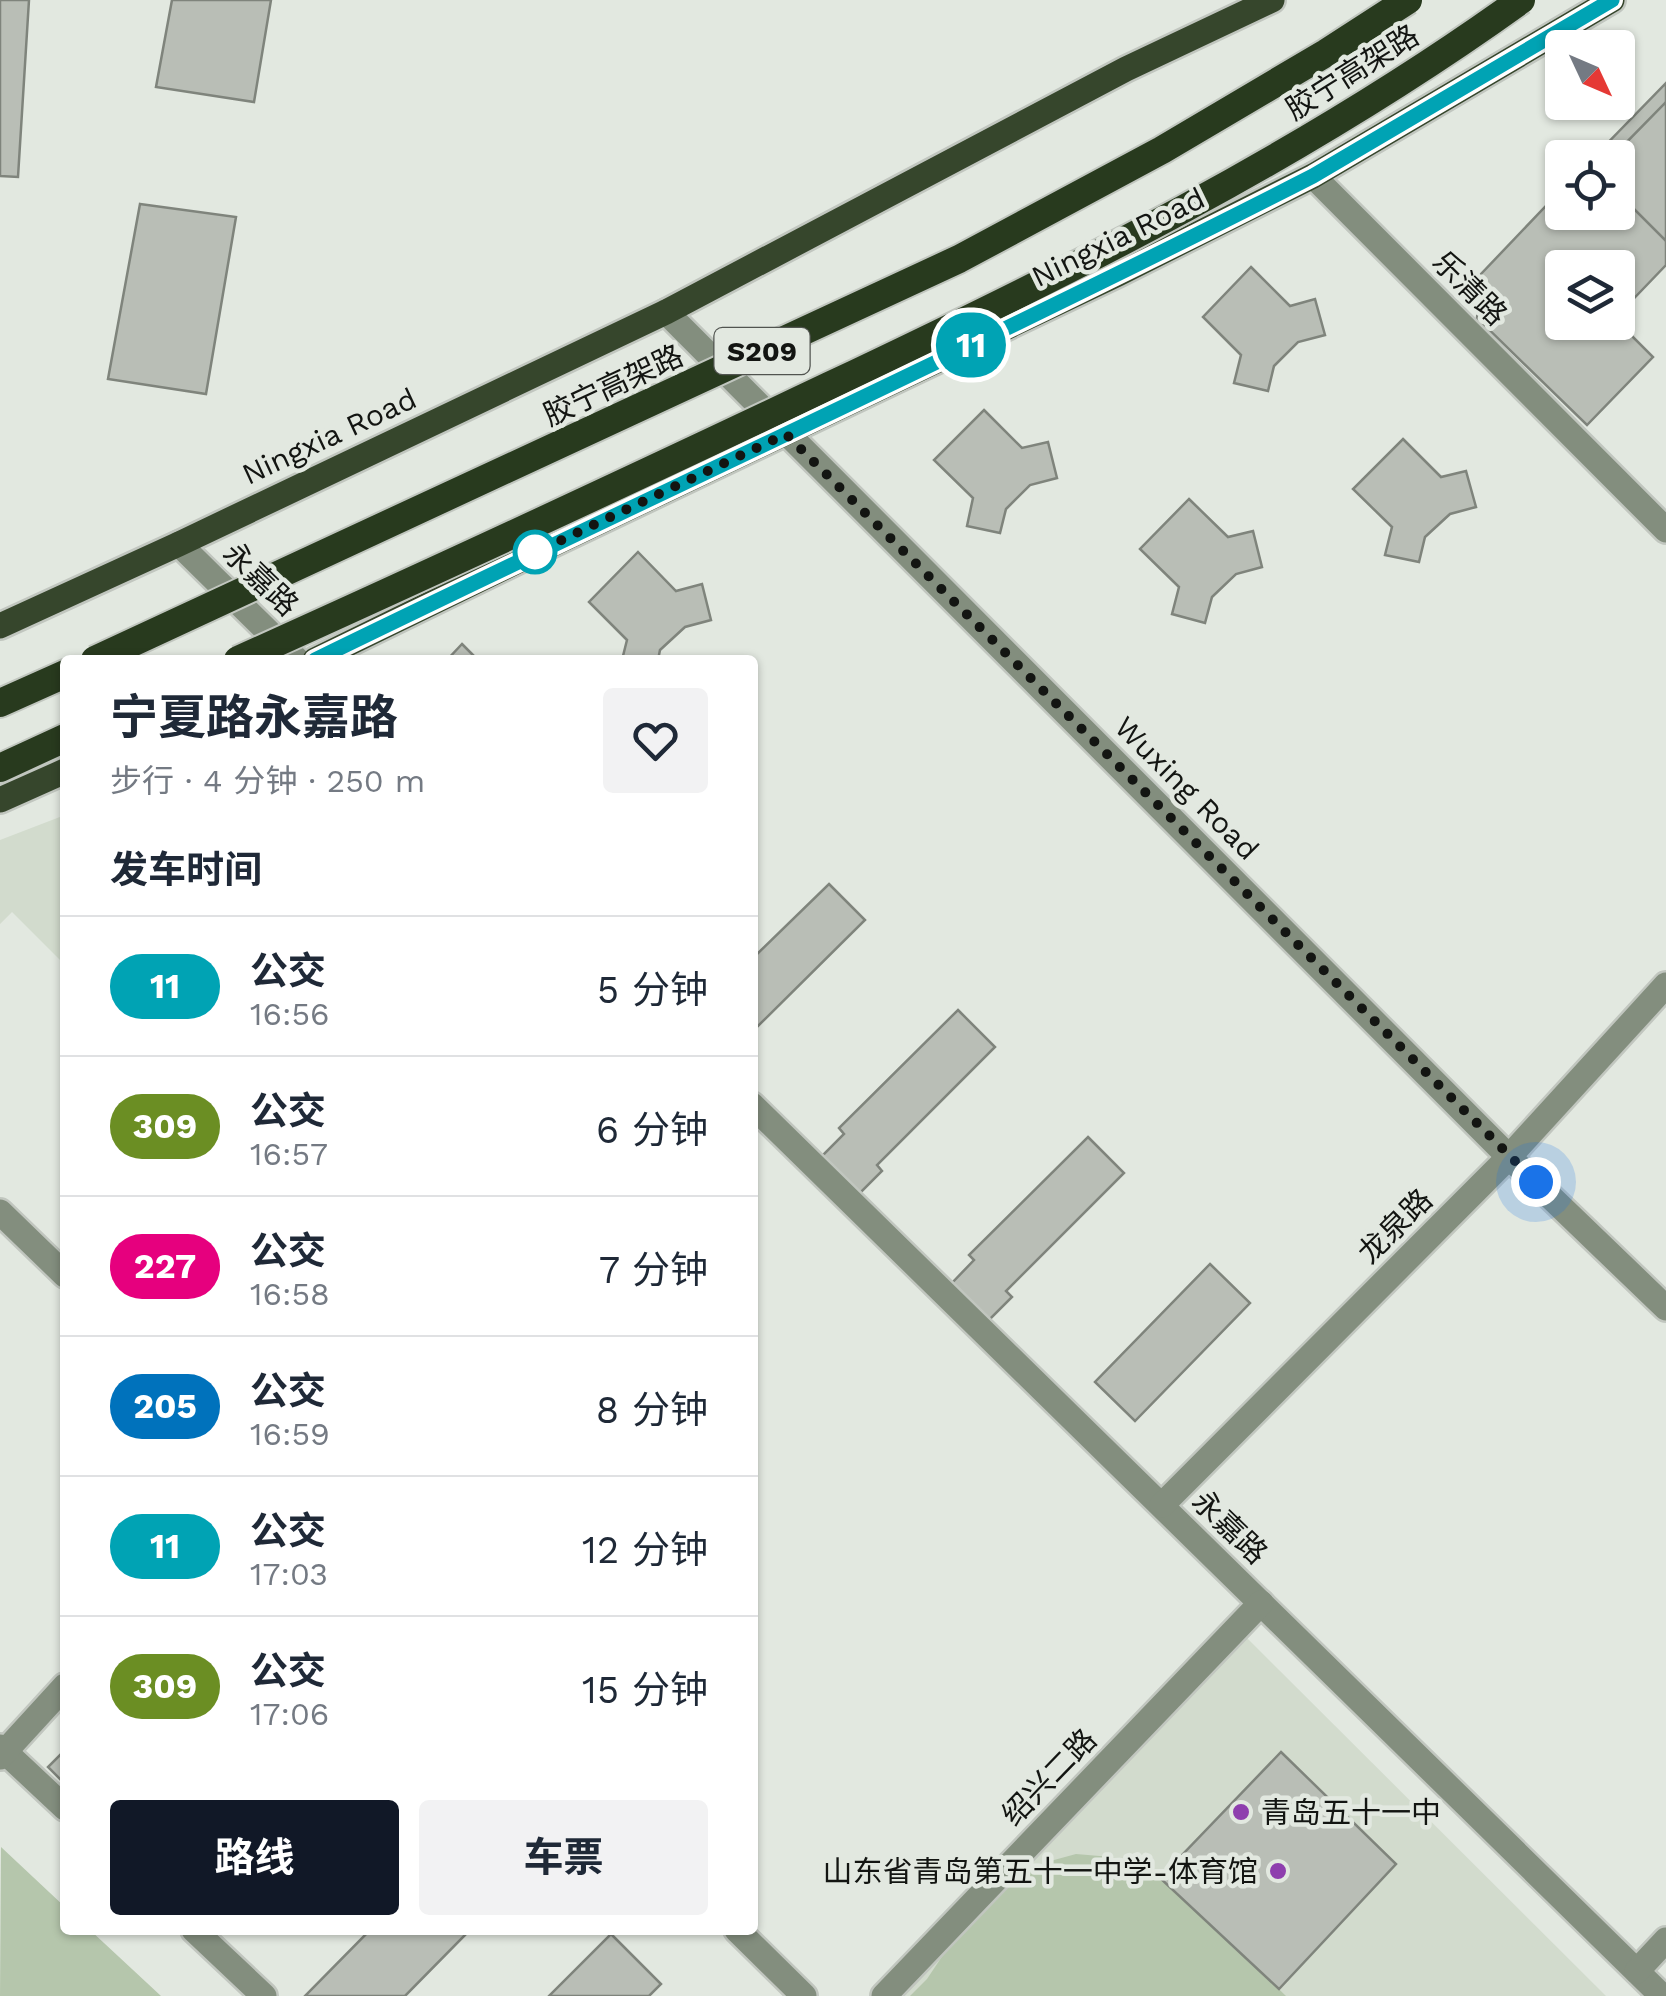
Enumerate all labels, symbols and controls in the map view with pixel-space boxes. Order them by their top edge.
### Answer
street label: 胶宁高架路 [1279,17,1425,127]
north arrow [1545,30,1635,120]
map controls [1545,30,1635,340]
button: locate [1545,140,1635,230]
street label: Ningxia Road [1026,180,1210,294]
street label: 乐清路 [1426,244,1514,332]
button: layers [1545,250,1635,340]
line badge: 11 [926,312,1016,378]
text: 11 [956,324,986,366]
road number: S209 [714,328,810,374]
street label: 胶宁高架路 [538,337,688,433]
street label: Ningxia Road [236,380,422,492]
unlabelled marker [514,531,556,573]
street label: 永嘉路 [216,535,306,623]
button: heart [603,688,708,793]
text: 宁夏路永嘉路 [110,689,398,746]
street label: Wuxing Road [1108,709,1266,867]
text: 步行 · 4 分钟 · 250 m [110,762,425,800]
text: 发车时间 [110,848,262,892]
text: 公交 [250,949,326,993]
text: 11 [150,965,180,1007]
text: 5 分钟 [597,968,708,1012]
text: 16:56 [250,995,330,1033]
text: 公交 [250,1089,326,1133]
text: 309 [133,1105,197,1147]
text: 6 分钟 [596,1108,708,1152]
text: 16:57 [250,1135,328,1173]
your location [1511,1157,1561,1207]
street label: 龙泉路 [1351,1182,1439,1270]
text: 公交 [250,1229,326,1273]
text: 227 [134,1245,196,1287]
text: 7 分钟 [599,1248,708,1292]
text: 16:58 [250,1275,330,1313]
text: 公交 [250,1369,326,1413]
text: 205 [133,1385,197,1427]
text: 8 分钟 [596,1388,708,1432]
text: 16:59 [250,1415,330,1453]
street label: 永嘉路 [1185,1483,1275,1571]
text: 公交 [250,1509,326,1553]
text: 11 [150,1525,180,1567]
text: 12 分钟 [582,1528,708,1572]
text: 17:03 [250,1555,328,1593]
text: 公交 [250,1649,326,1693]
text: 309 [133,1665,197,1707]
text: 15 分钟 [582,1668,708,1712]
text: 17:06 [250,1695,329,1733]
street label: 绍兴二路 [995,1722,1103,1832]
place label: 青岛五十一中 [1261,1795,1441,1830]
button: 路线 [110,1800,399,1915]
button: 车票 [419,1800,708,1915]
marker: 青岛五十一中 [1230,1801,1252,1823]
place label: 山东省青岛第五十一中学-体育馆 [823,1854,1258,1889]
marker: 山东省青岛第五十一中学-体育馆 [1267,1860,1289,1882]

